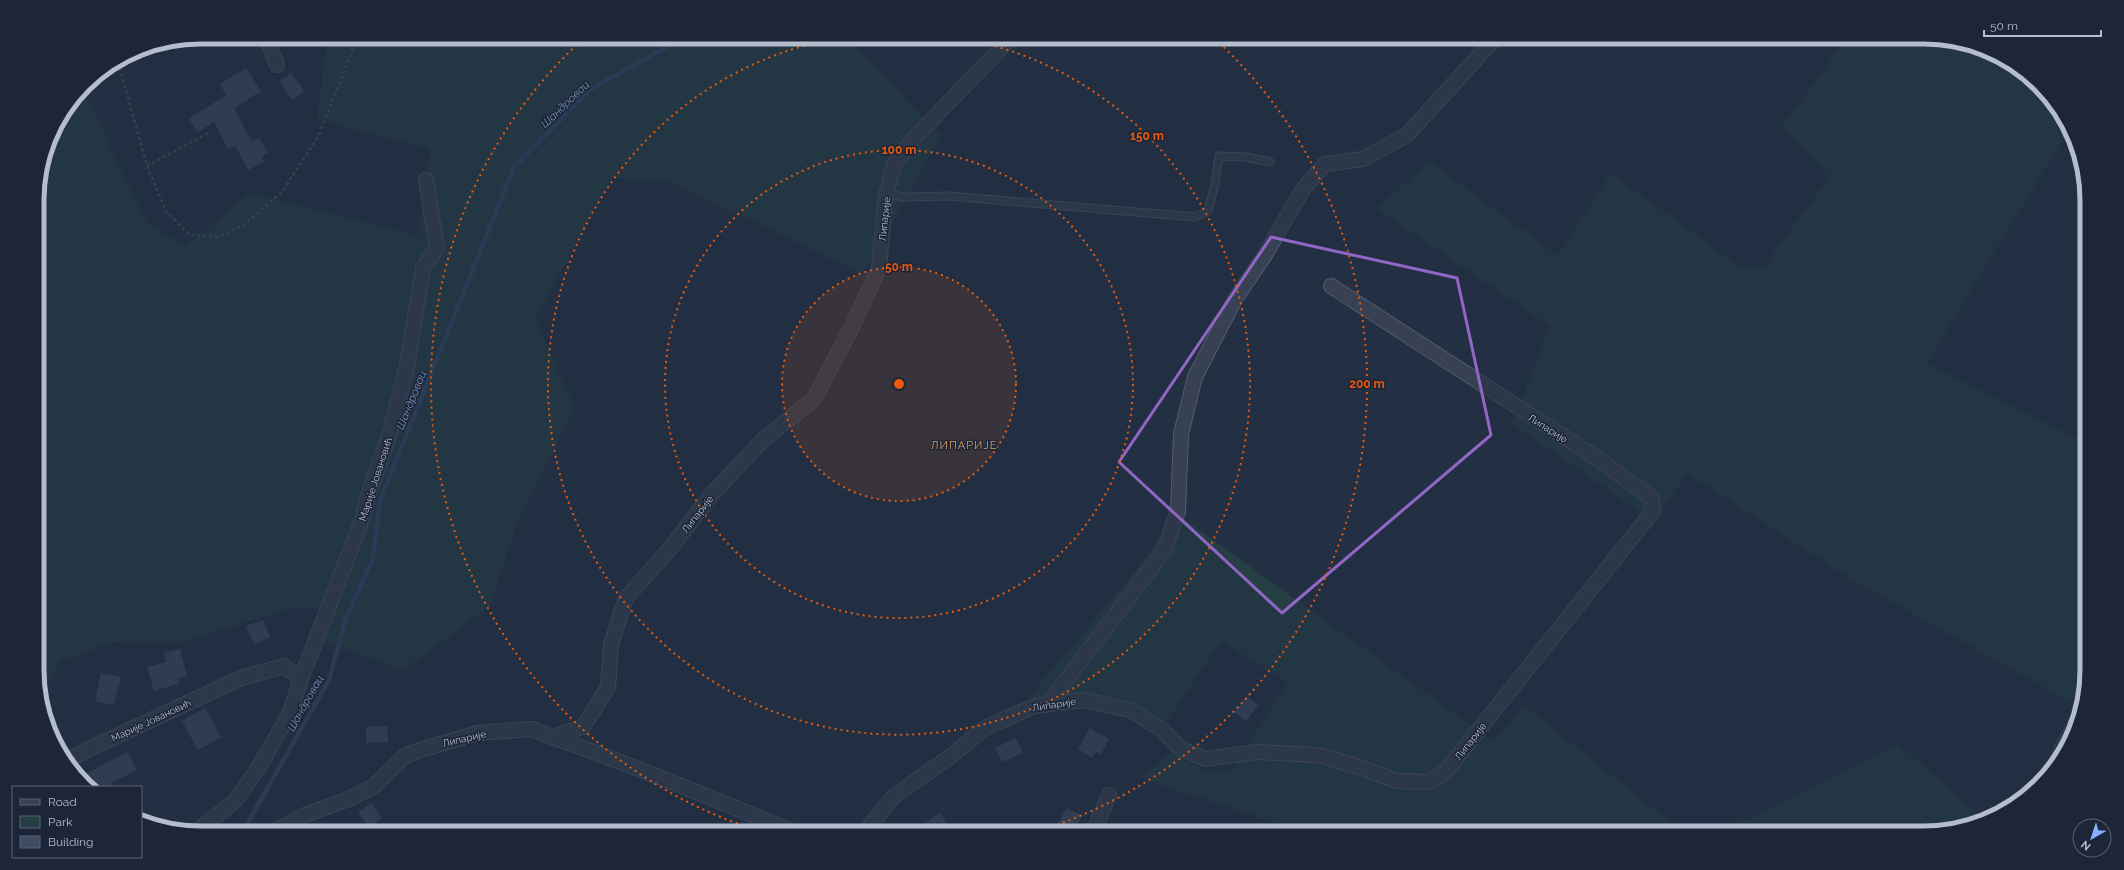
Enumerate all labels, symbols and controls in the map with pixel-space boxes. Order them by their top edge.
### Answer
scale bar [1984,12,2101,38]
text: 50 m [1990,19,2018,33]
water label: Шандровац [538,78,592,131]
text: 150 m [1130,129,1164,143]
text: 100 m [882,143,916,157]
street label: Липарије [877,196,892,242]
text: 50 m [885,260,913,274]
water label: Шандровац [394,369,429,432]
centre of rings [892,377,906,391]
text: 200 m [1349,377,1385,391]
street label: Липарије [1526,412,1570,445]
street label: Марије Јовановић [357,436,394,522]
district label: ЛИПАРИЈЕ [931,439,997,452]
street label: Липарије [679,493,716,535]
water label: Шандровац [285,673,326,734]
street label: Липарије [1031,696,1077,713]
street label: Марије Јовановић [109,697,193,744]
street label: Липарије [1452,720,1489,762]
street label: Липарије [441,728,487,749]
legend [12,786,142,858]
text: Road [48,795,77,809]
text: Park [48,815,73,829]
north arrow [2072,818,2112,858]
text: Building [48,835,94,849]
text: N [2079,838,2093,853]

